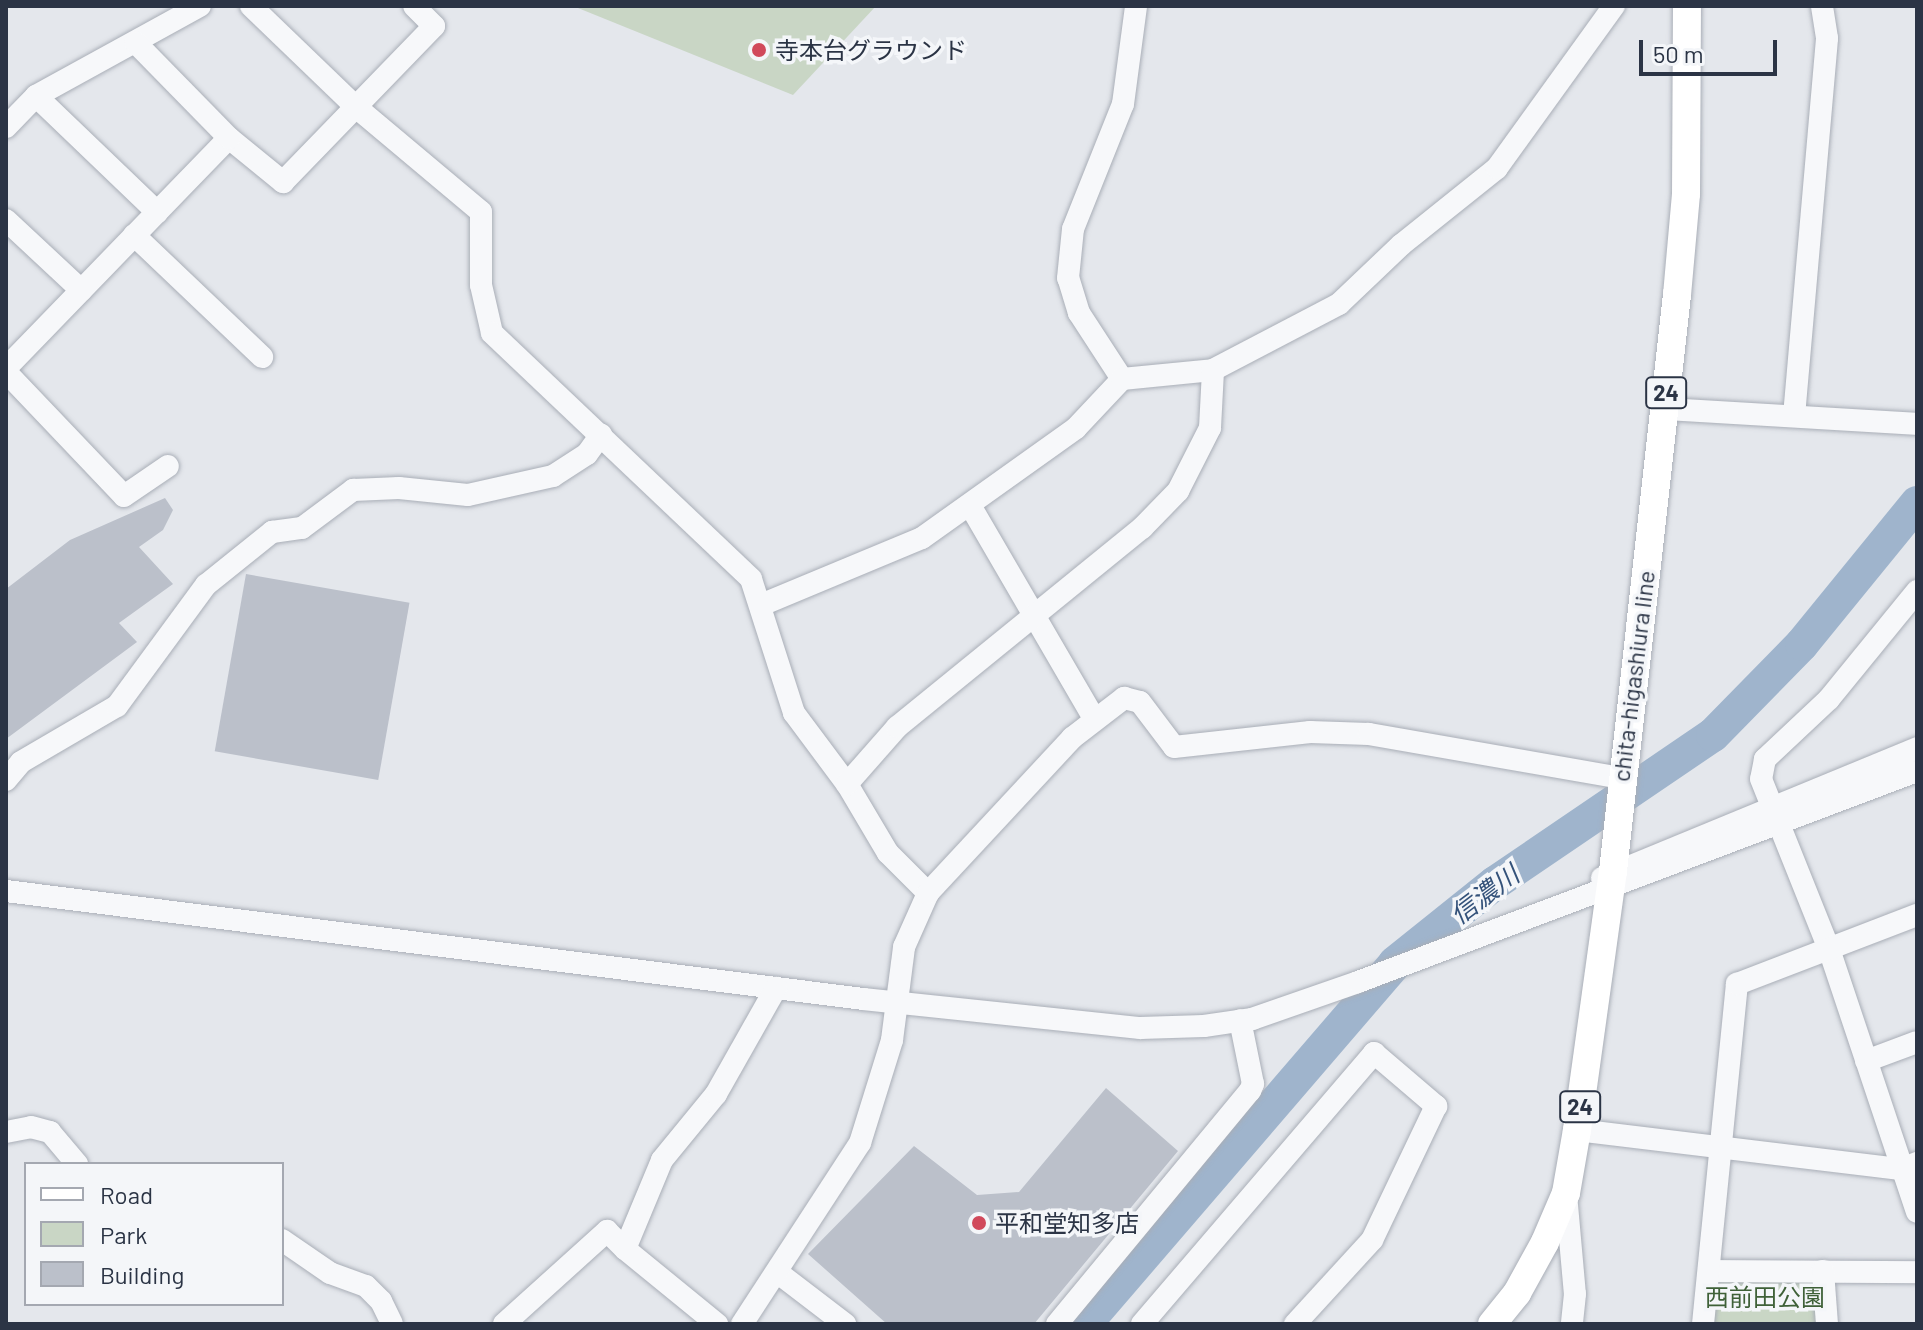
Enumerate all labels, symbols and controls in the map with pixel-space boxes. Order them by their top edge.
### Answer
scale bar [1643,24,1781,74]
place label: 寺本台グラウンド [775,36,967,64]
text: 50 m [1653,39,1704,68]
marker: 寺本台グラウンド [750,41,768,59]
road number: 24 [1644,375,1688,411]
street label: chita-higashiura line [1606,569,1660,783]
water label: 信濃川 [1443,858,1525,930]
road number: 24 [1558,1089,1602,1125]
legend [24,1162,284,1306]
text: Road [100,1180,153,1209]
place label: 平和堂知多店 [995,1209,1139,1237]
marker: 平和堂知多店 [970,1214,988,1232]
text: Park [100,1220,147,1249]
text: Building [100,1260,184,1289]
park label: 西前田公園 [1705,1283,1825,1311]

